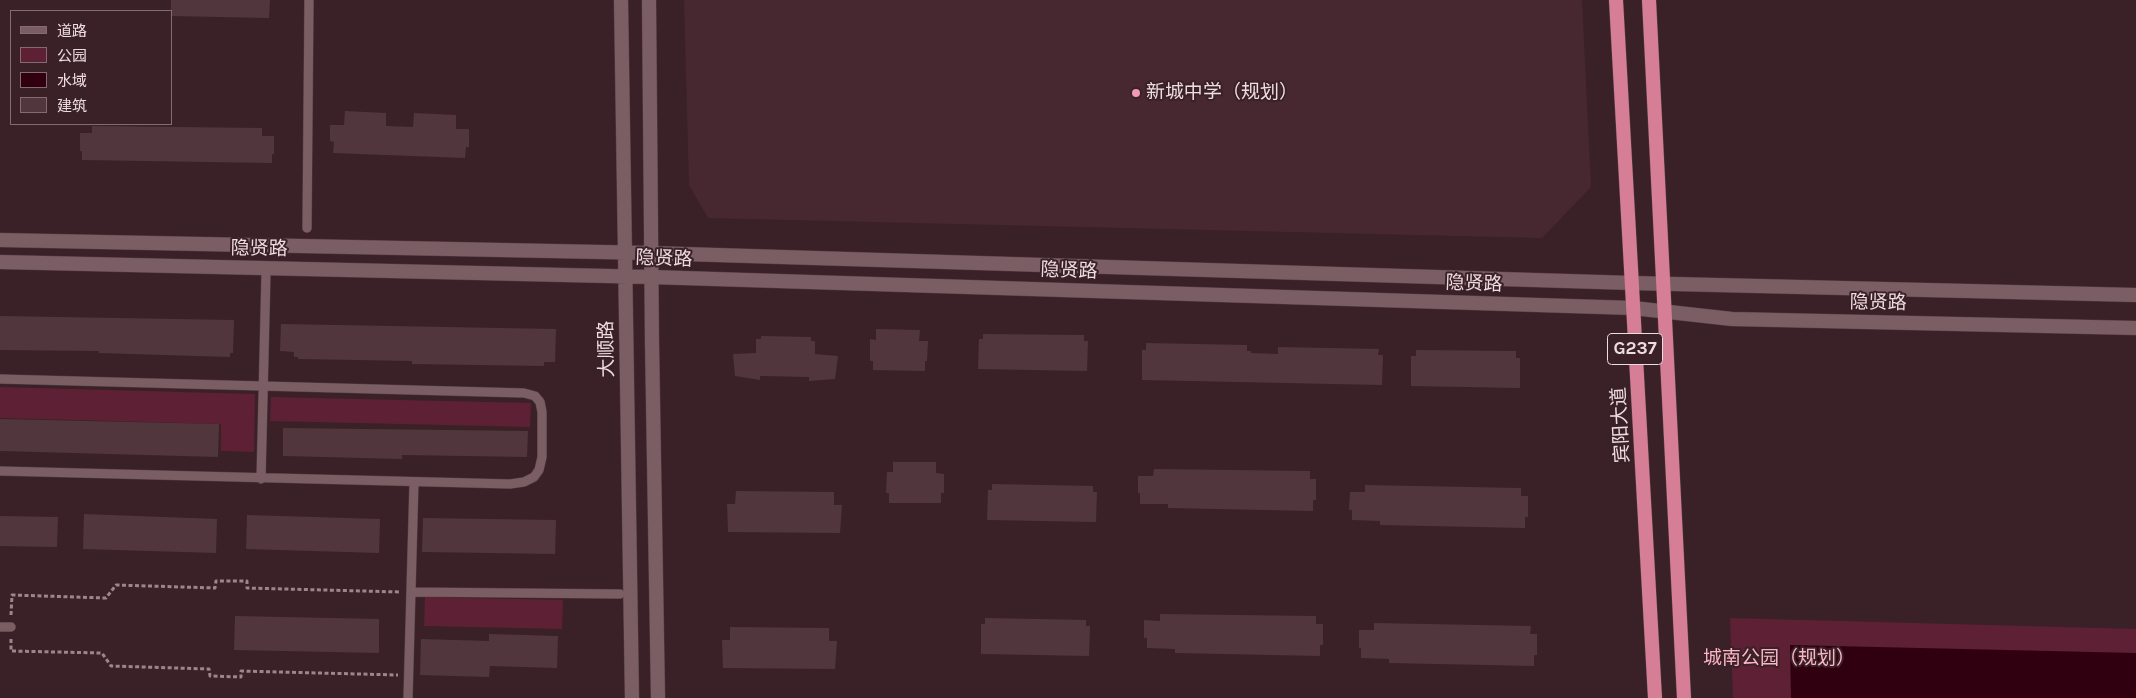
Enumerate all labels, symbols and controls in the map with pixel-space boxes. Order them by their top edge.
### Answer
legend [10,10,172,125]
text: 道路 [57,22,87,40]
text: 公园 [57,47,87,65]
text: 水域 [57,72,87,90]
place label: 新城中学（规划） [1146,82,1298,104]
marker: 新城中学（规划） [1130,87,1142,99]
text: 建筑 [57,97,87,115]
street label: 隐贤路 [230,237,288,261]
street label: 隐贤路 [635,247,693,271]
street label: 隐贤路 [1040,259,1098,283]
street label: 隐贤路 [1445,272,1503,296]
street label: 隐贤路 [1849,291,1907,315]
street label: 大顺路 [595,320,619,378]
road number: G237 [1608,334,1662,364]
street label: 宾阳大道 [1608,386,1634,464]
park label: 城南公园（规划） [1703,648,1855,670]

